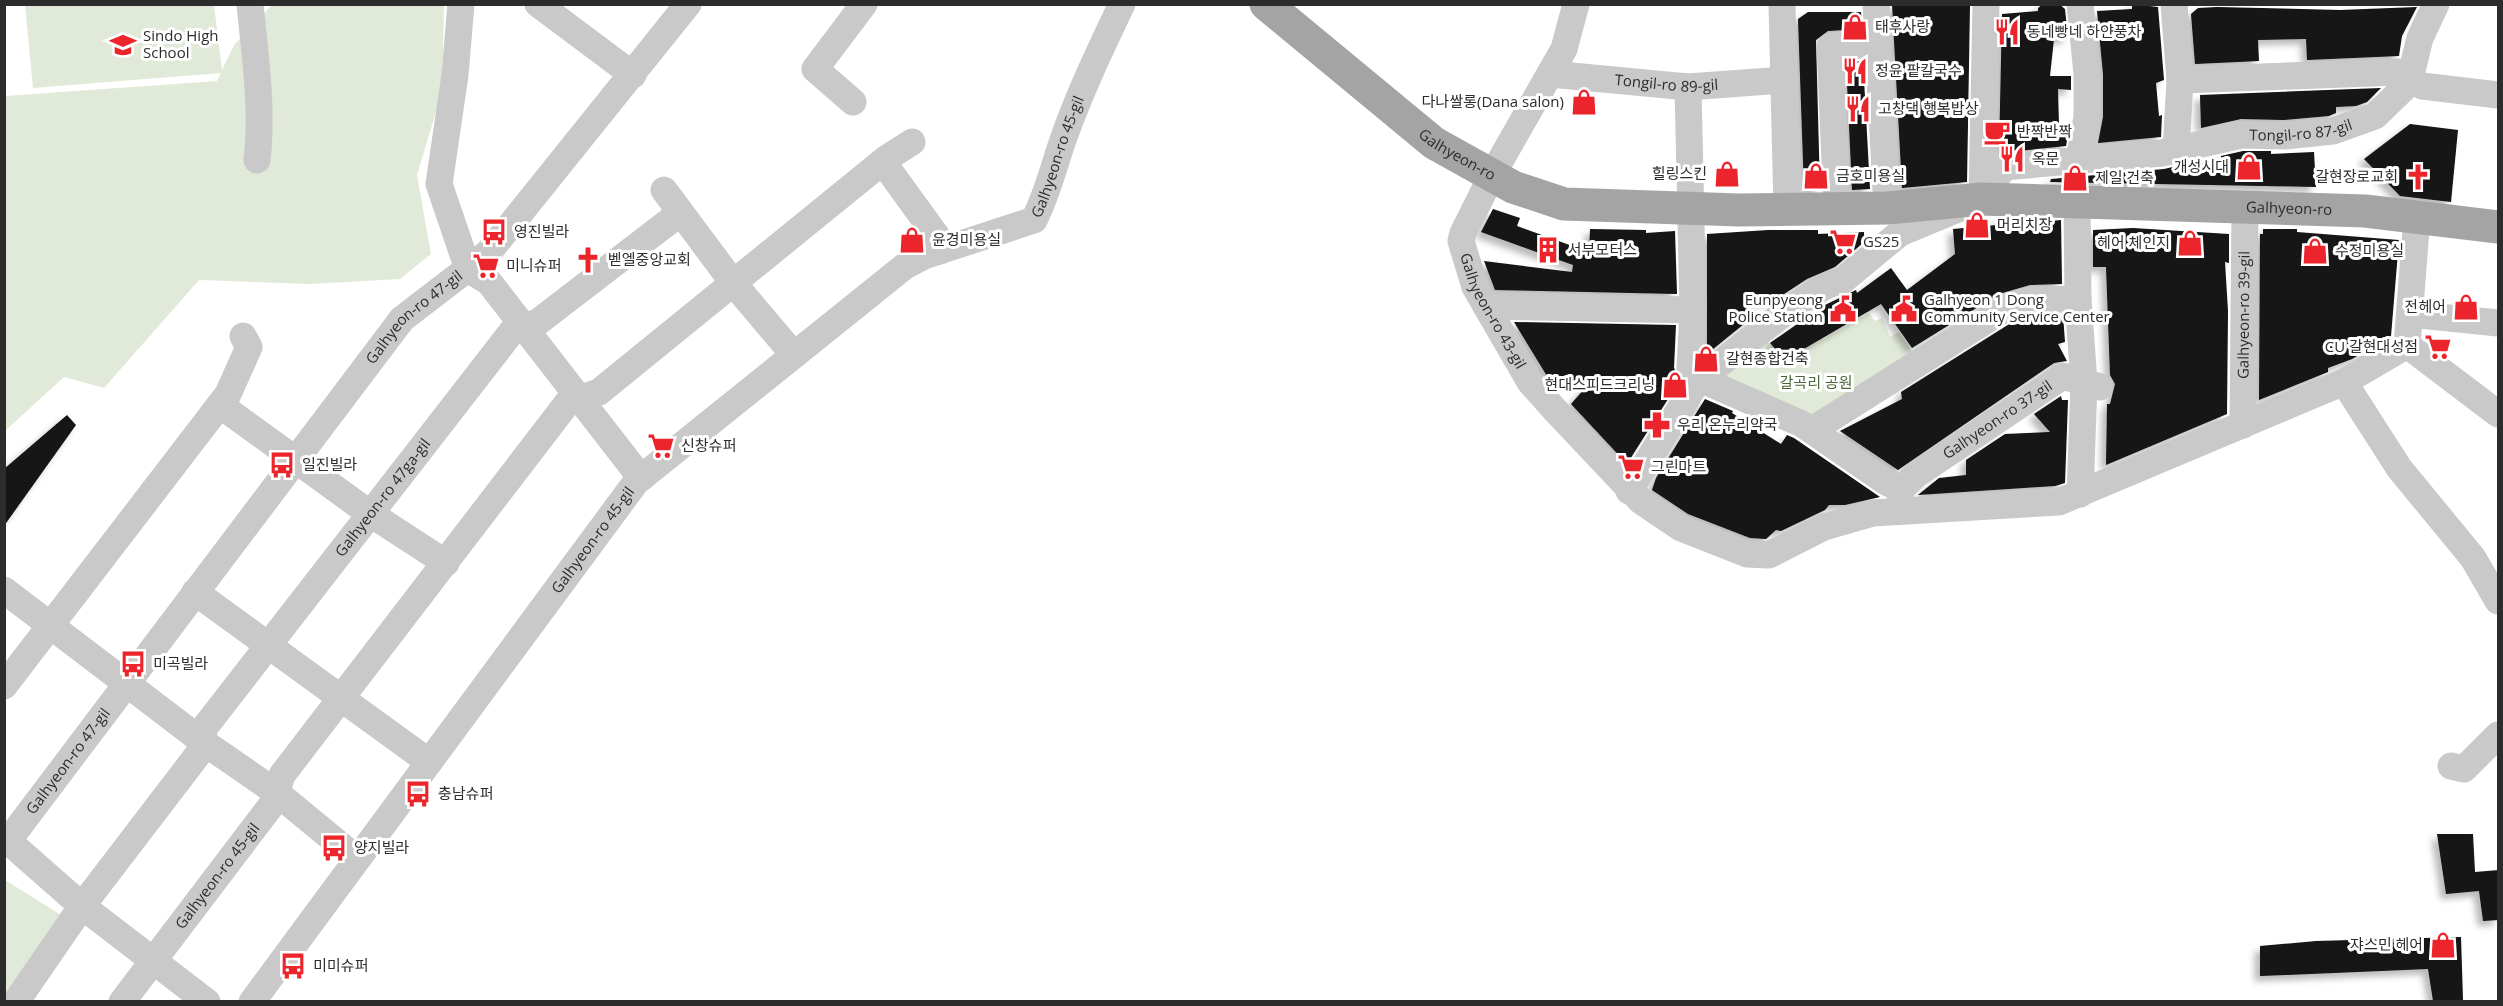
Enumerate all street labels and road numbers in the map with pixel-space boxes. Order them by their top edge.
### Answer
street label: Tongil-ro 89-gil [1614,69,1719,96]
street label: Galhyeon-ro 45-gil [1026,93,1088,221]
street label: Tongil-ro 87-gil [2249,114,2355,145]
street label: Galhyeon-ro [1415,124,1500,185]
street label: Galhyeon-ro [2246,196,2333,219]
street label: Galhyeon-ro 43-gil [1456,250,1531,372]
street label: Galhyeon-ro 39-gil [2232,251,2254,379]
street label: Galhyeon-ro 47-gil [361,265,466,368]
street label: Galhyeon-ro 37-gil [1938,375,2056,463]
street label: Galhyeon-ro 47ga-gil [330,434,434,560]
street label: Galhyeon-ro 45-gil [546,482,638,597]
street label: Galhyeon-ro 47-gil [21,704,114,818]
street label: Galhyeon-ro 45-gil [170,818,263,933]

